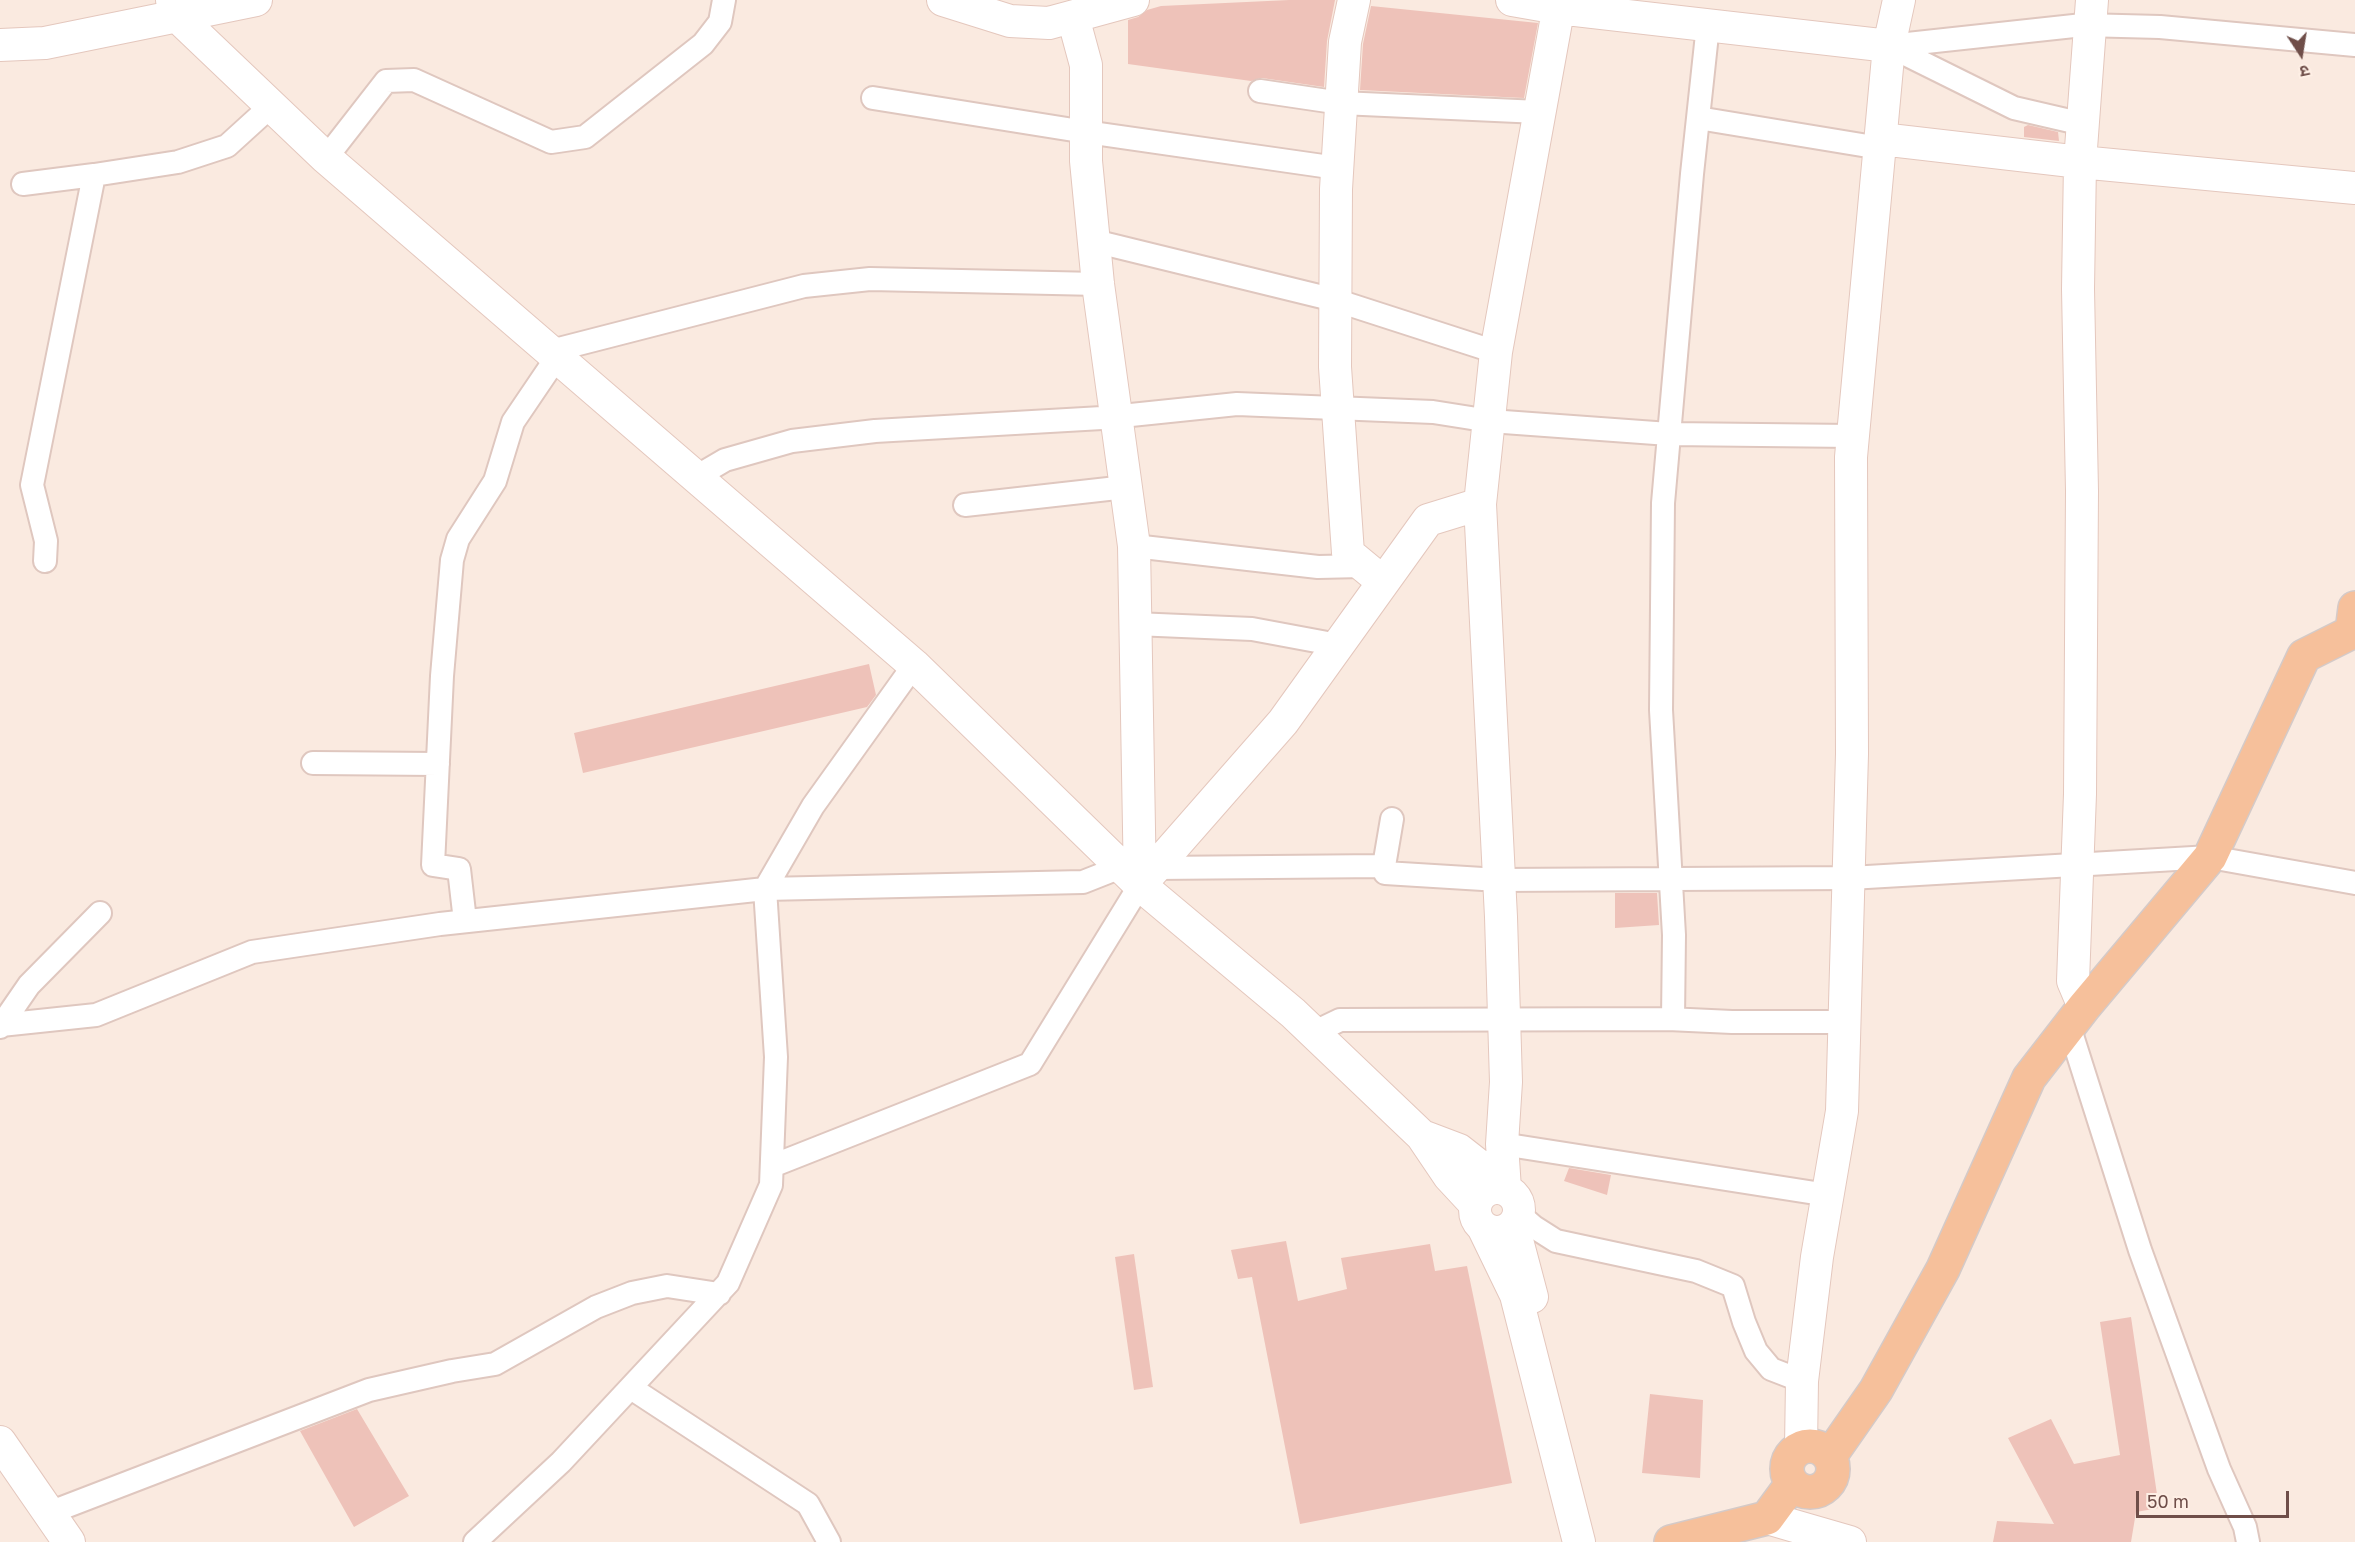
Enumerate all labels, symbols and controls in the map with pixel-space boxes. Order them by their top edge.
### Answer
north arrow [2271,24,2331,84]
text: उ [2298,61,2311,82]
scale bar [2139,1479,2292,1517]
text: 50 m [2147,1490,2189,1512]

